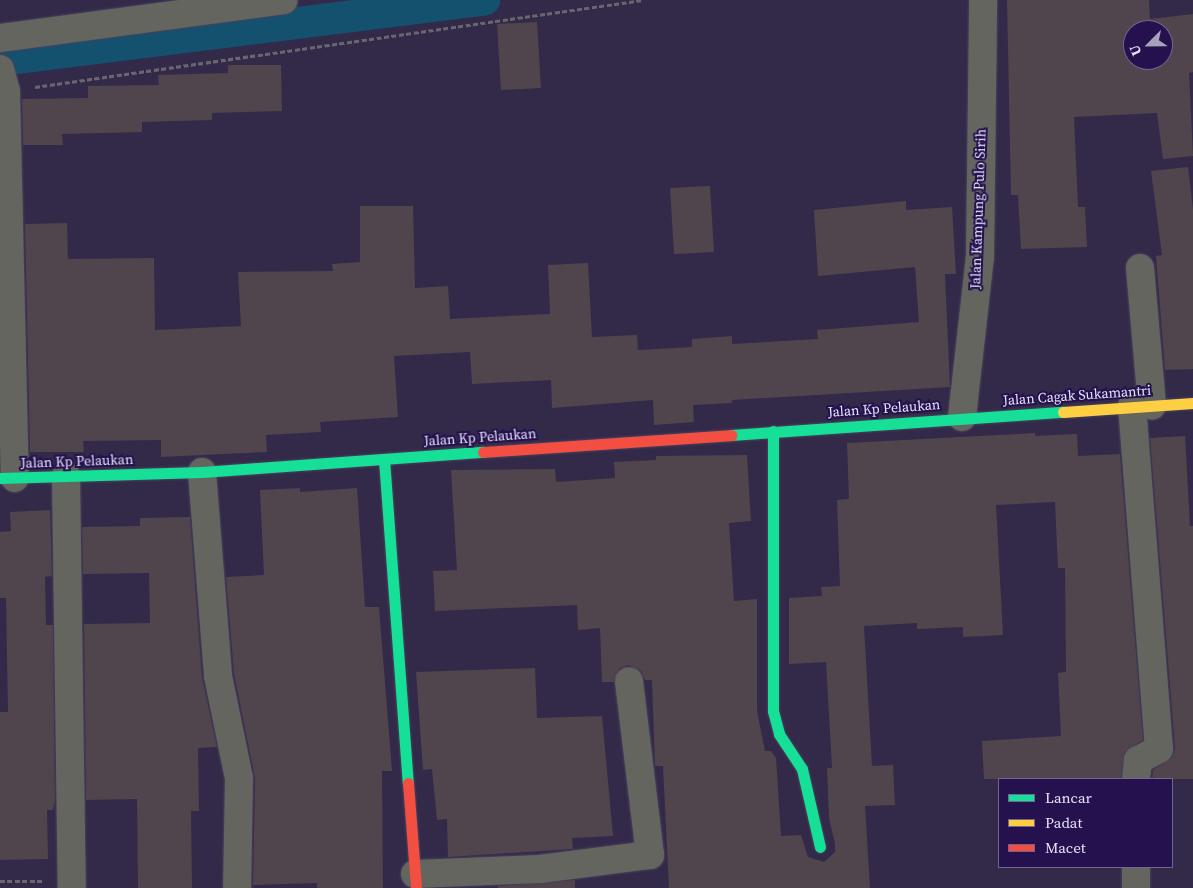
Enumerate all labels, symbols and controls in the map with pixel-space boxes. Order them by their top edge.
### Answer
north arrow [1123,20,1173,70]
text: U [1124,42,1146,59]
street label: Jalan Kampung Pulo Sirih [967,129,989,289]
street label: Jalan Cagak Sukamantri [1002,381,1152,409]
street label: Jalan Kp Pelaukan [827,396,941,420]
street label: Jalan Kp Pelaukan [423,425,537,449]
street label: Jalan Kp Pelaukan [20,451,134,471]
legend [998,778,1173,868]
text: Lancar [1045,787,1092,808]
text: Padat [1045,812,1082,833]
text: Macet [1045,837,1086,858]

